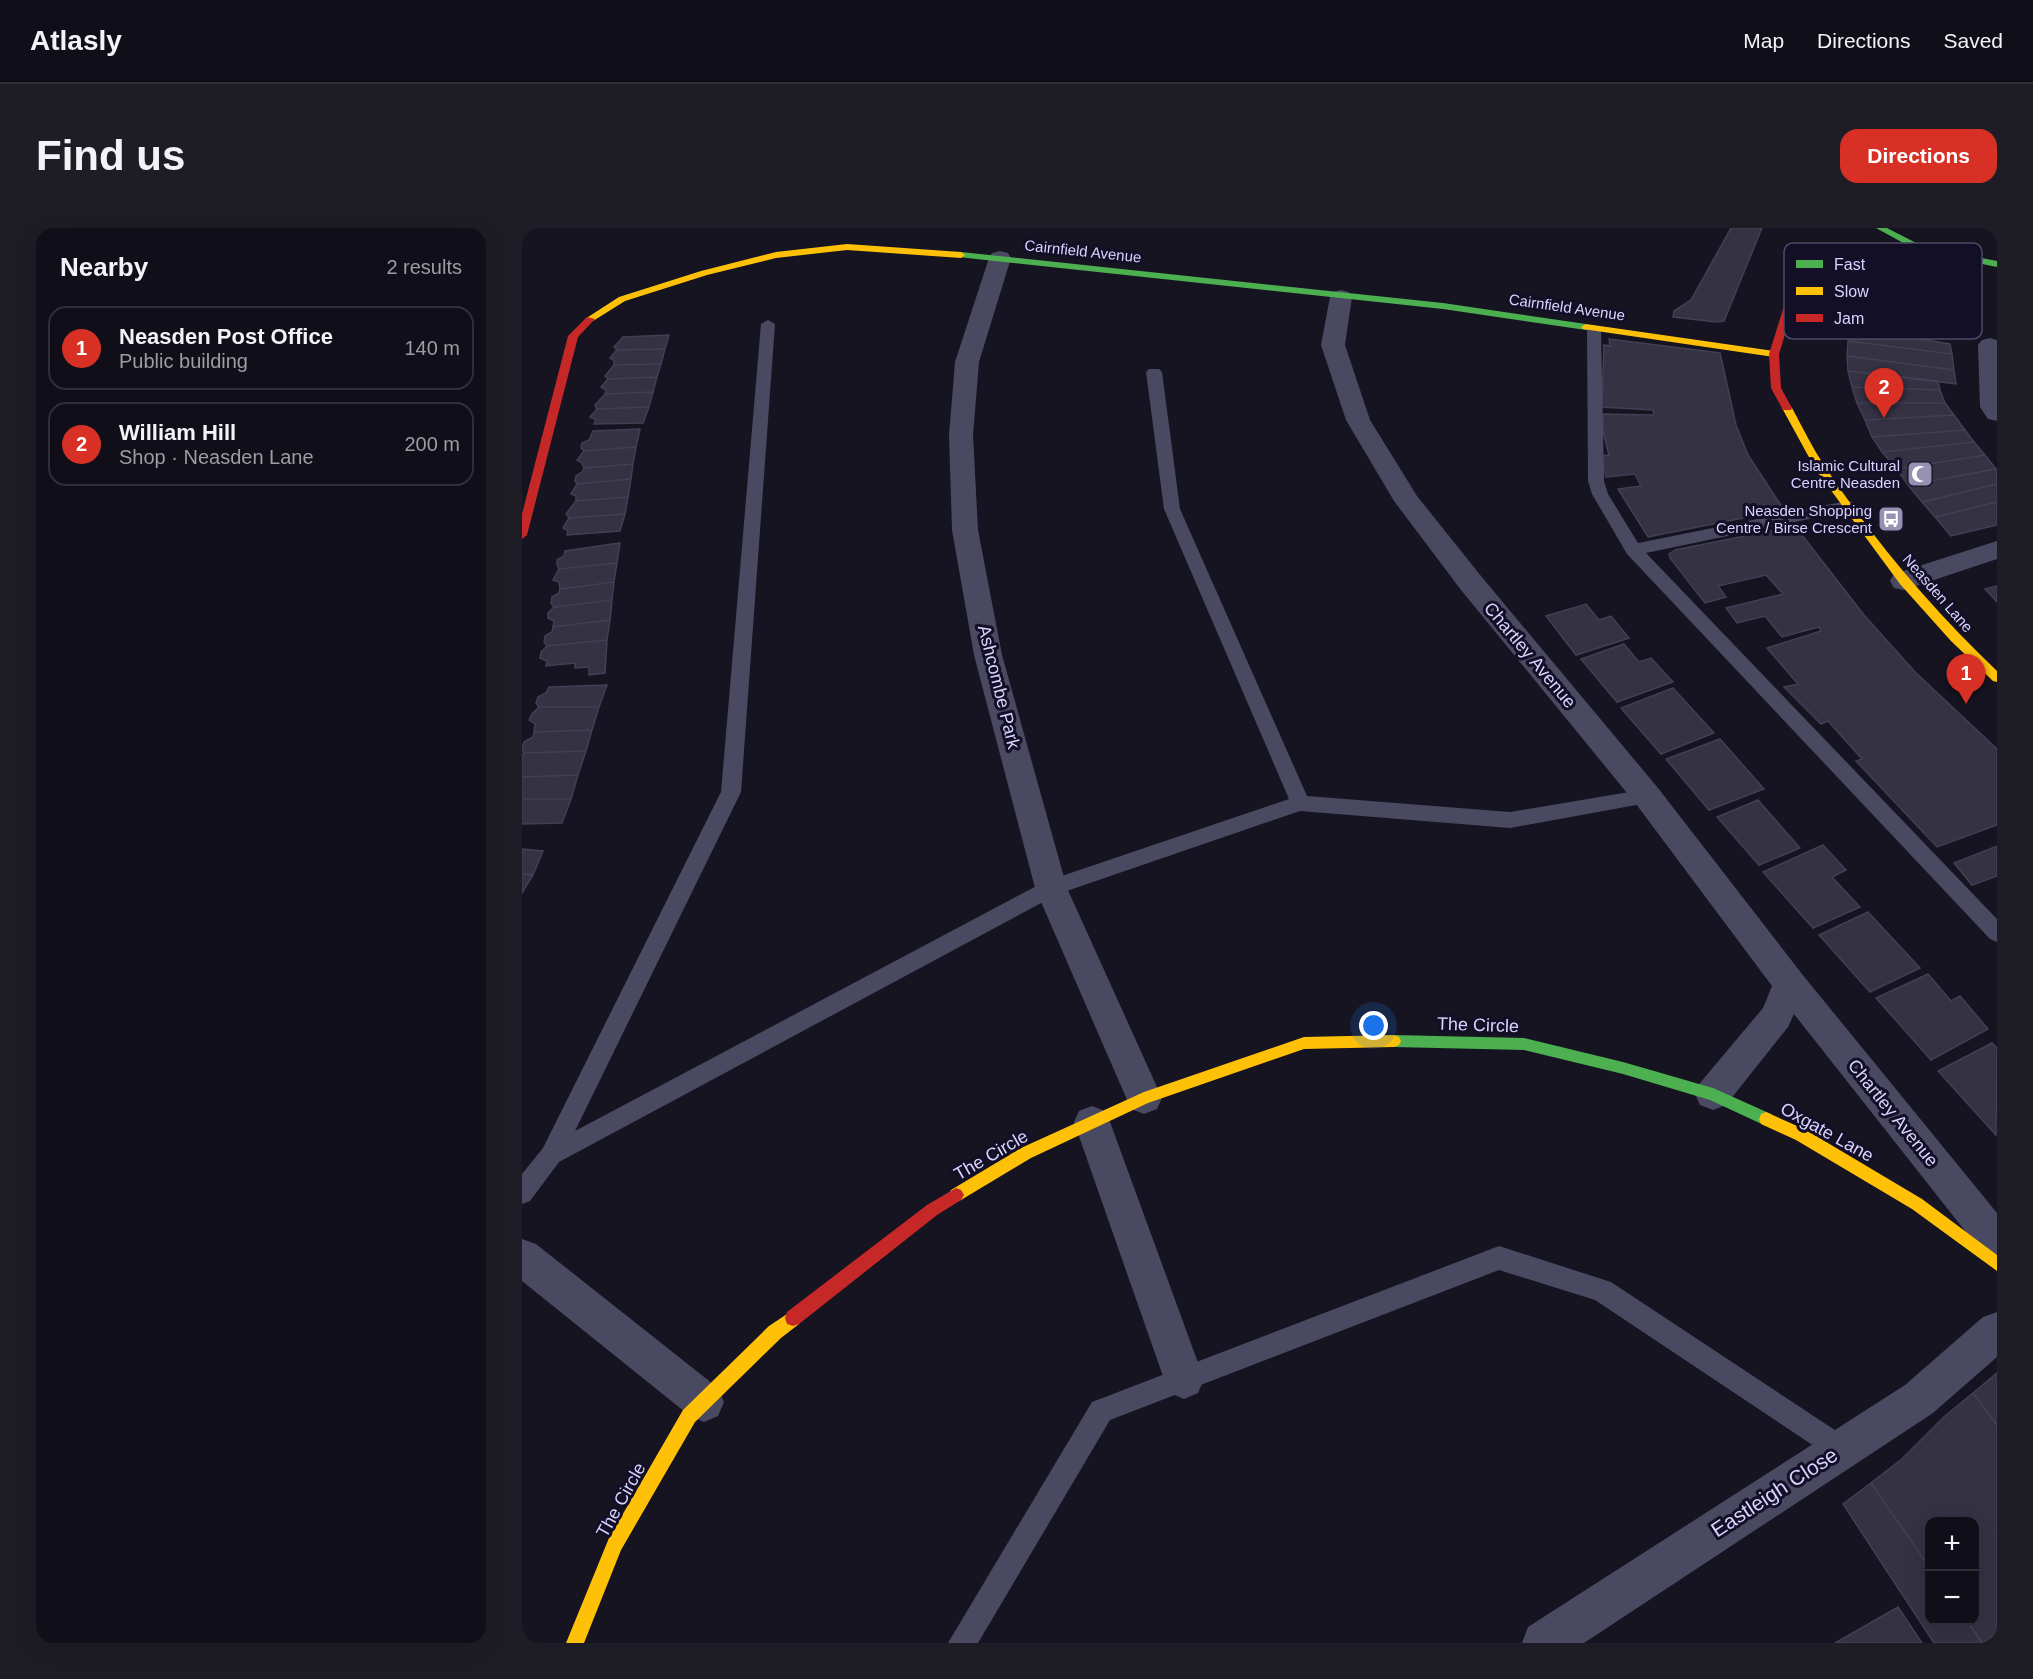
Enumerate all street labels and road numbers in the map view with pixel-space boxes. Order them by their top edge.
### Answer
street label: Cairnfield Avenue [1024,236,1142,266]
street label: Cairnfield Avenue [1508,290,1626,324]
street label: Neasden Lane [1900,551,1976,635]
street label: Chartley Avenue [1480,598,1580,712]
street label: Ashcombe Park [974,623,1024,752]
street label: The Circle [1437,1014,1519,1036]
street label: Chartley Avenue [1844,1056,1942,1170]
street label: Oxgate Lane [1777,1098,1877,1166]
street label: The Circle [950,1126,1032,1184]
street label: Eastleigh Close [1707,1443,1841,1541]
street label: The Circle [592,1459,650,1541]

